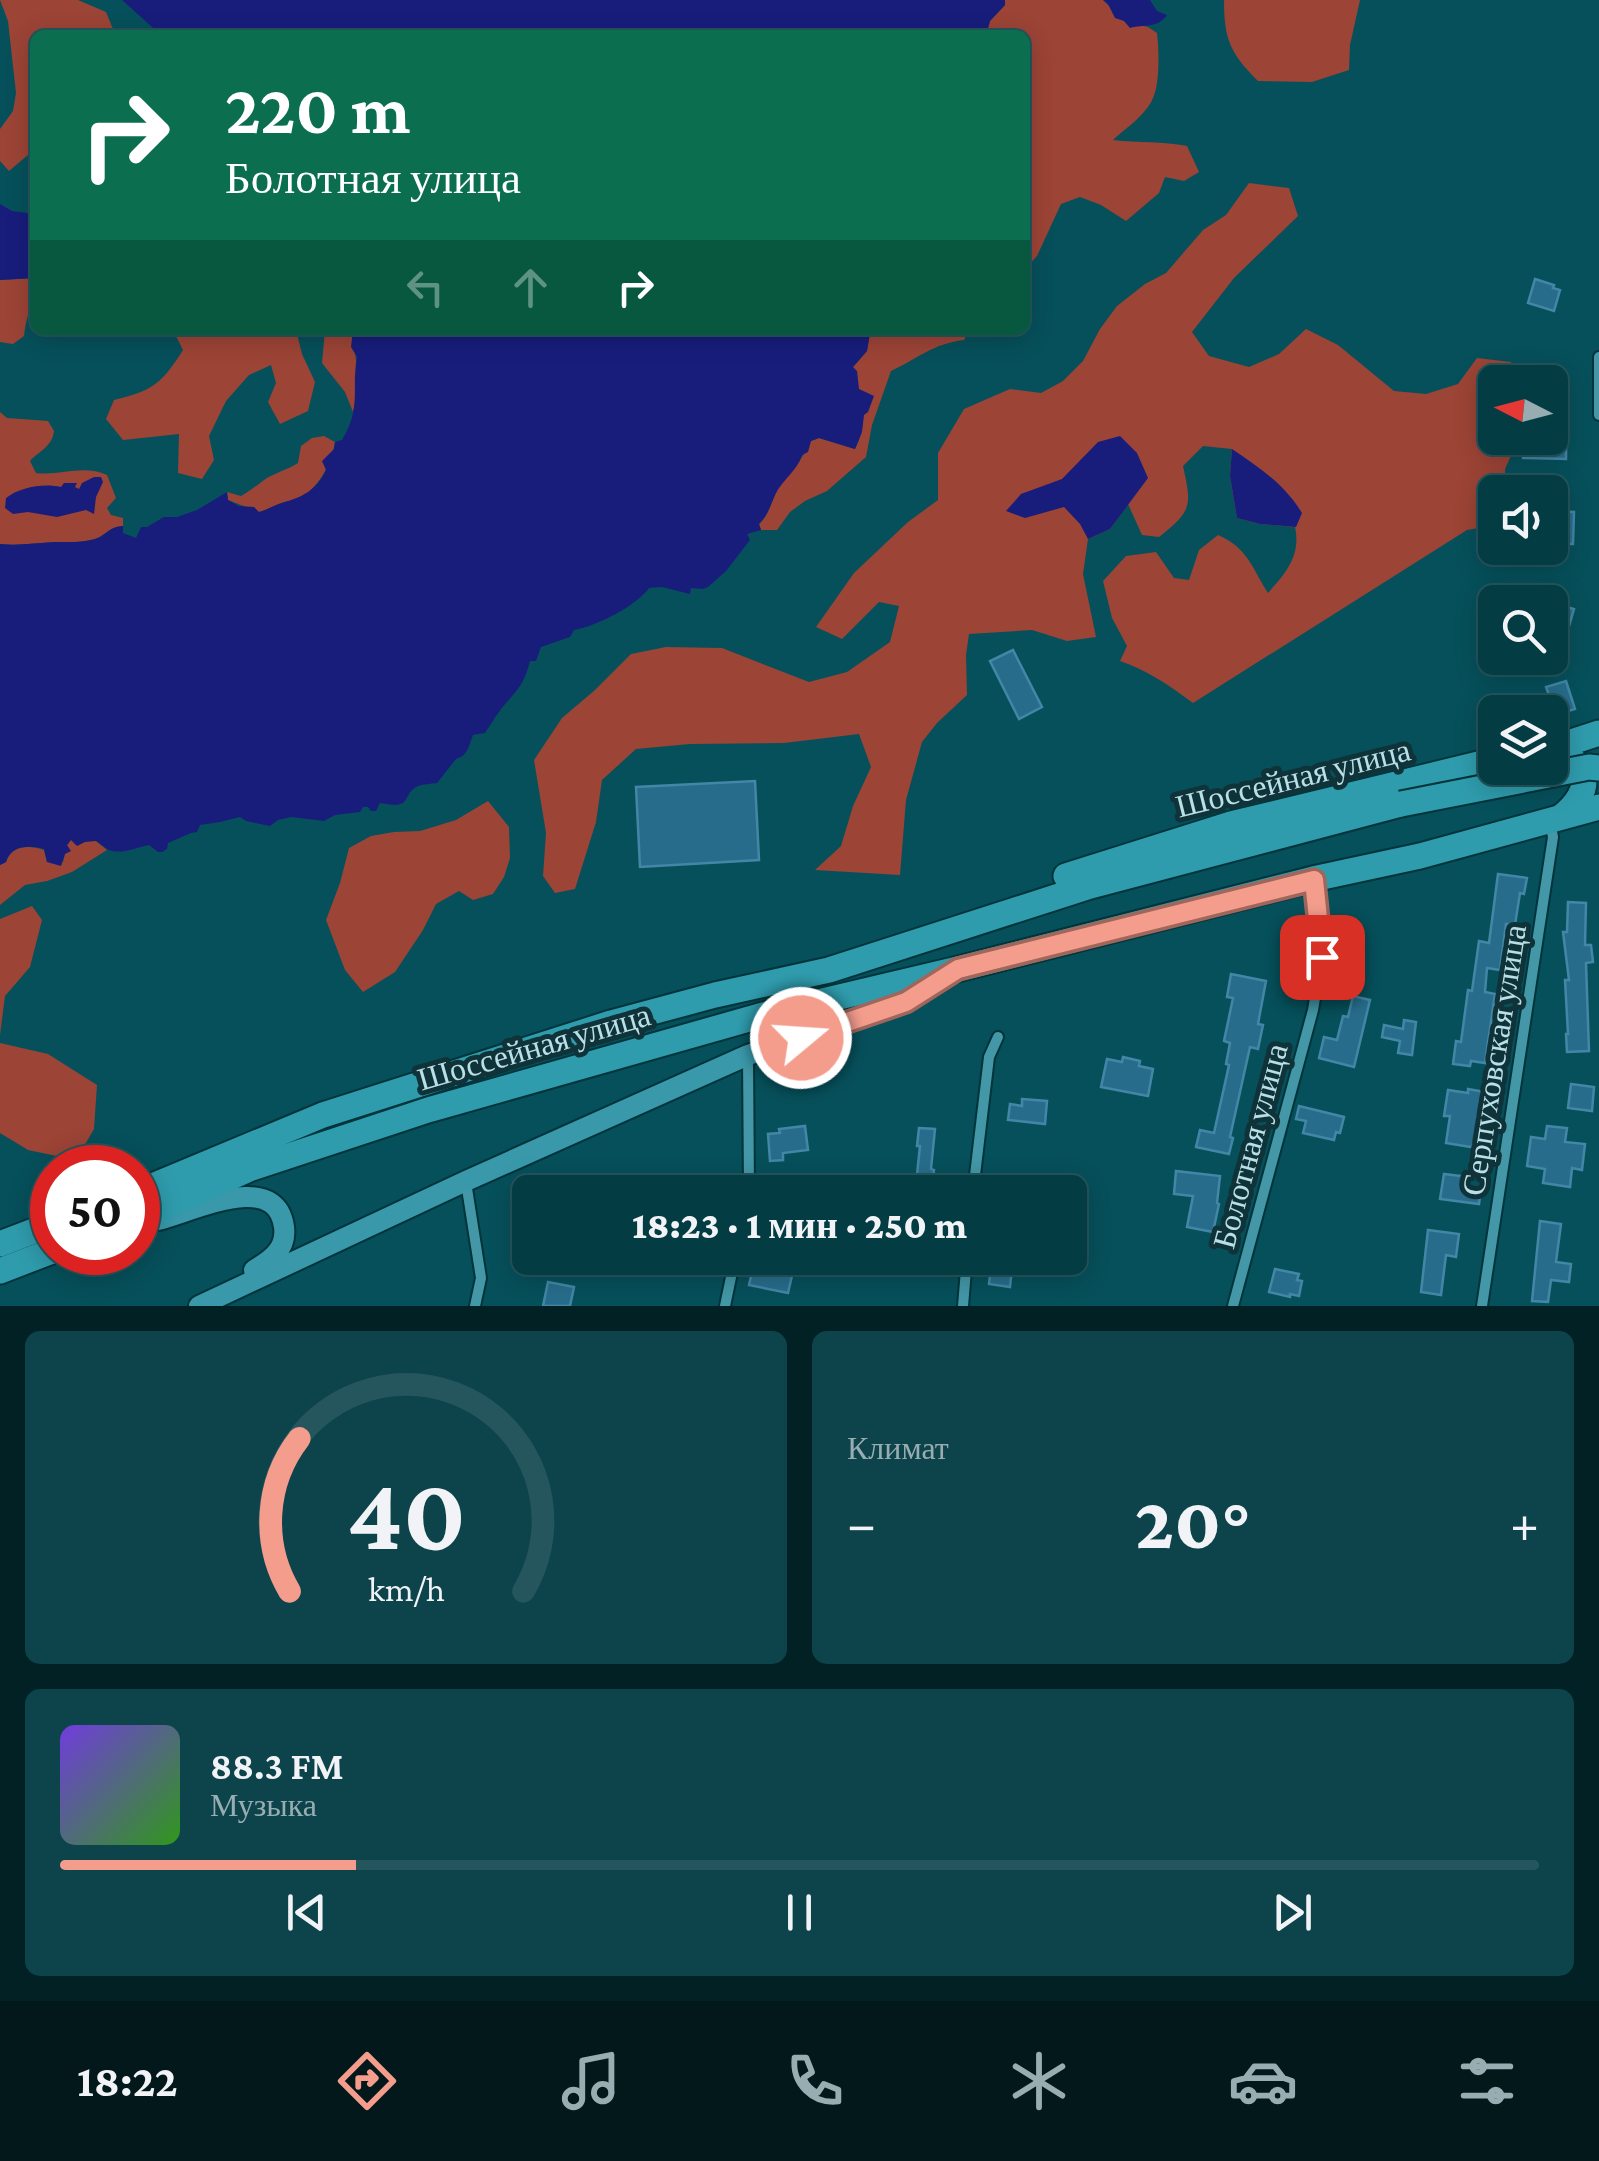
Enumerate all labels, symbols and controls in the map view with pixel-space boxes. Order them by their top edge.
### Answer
icon: right [60,70,190,200]
text: 220 m [225,70,411,148]
text: Болотная улица [225,153,521,203]
icon: left [398,260,453,315]
icon: ahead [503,260,558,315]
icon: right [608,260,663,315]
north arrow [1478,365,1568,455]
map controls [1478,365,1568,785]
button: sound [1478,475,1568,565]
button: search [1478,585,1568,675]
button: layers [1478,695,1568,785]
street label: Шоссейная улица [1172,731,1414,825]
pin [1280,915,1365,1000]
street label: Серпуховская улица [1455,922,1533,1198]
icon: arrive [1295,930,1350,985]
position arrow [749,986,853,1090]
street label: Шоссейная улица [414,997,654,1097]
street label: Болотная улица [1205,1040,1295,1252]
speed limit sign: 50 [30,1145,160,1275]
text: 18:23 · 1 мин · 250 m [632,1204,967,1246]
text: Климат [847,1430,949,1466]
text: 40 [346,1456,466,1571]
text: 20° [1135,1481,1251,1564]
text: − [847,1493,876,1554]
text: + [1510,1493,1539,1554]
text: km/h [367,1569,445,1609]
text: 88.3 FM [210,1745,344,1787]
text: Музыка [210,1787,317,1823]
icon: previous [279,1885,334,1940]
icon: pause [772,1885,827,1940]
icon: next [1265,1885,1320,1940]
icon: directions [332,2046,402,2116]
icon: music [556,2046,626,2116]
icon: phone [780,2046,850,2116]
icon: climate [1004,2046,1074,2116]
icon: car [1228,2046,1298,2116]
icon: filters [1452,2046,1522,2116]
text: 18:22 [77,2056,178,2106]

